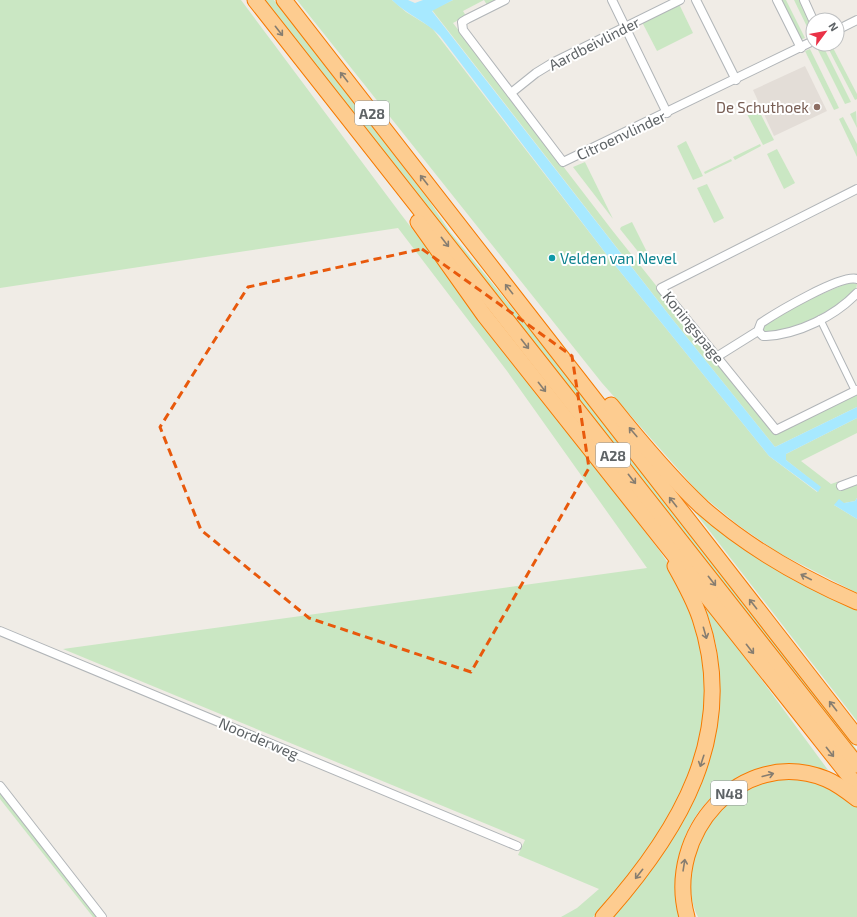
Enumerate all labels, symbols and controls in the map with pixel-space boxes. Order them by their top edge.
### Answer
street label: Aardbeivlinder [545,12,643,74]
north arrow [805,12,845,52]
text: N [826,20,842,33]
one-way arrow [274,25,283,36]
one-way arrow [340,72,348,83]
place label: De Schuthoek [716,98,809,116]
road number: A28 [355,101,389,125]
marker: De Schuthoek [812,102,822,112]
street label: Citroenvlinder [573,106,669,164]
one-way arrow [419,174,428,185]
one-way arrow [440,236,449,247]
place label: Velden van Nevel [560,249,677,267]
marker: Velden van Nevel [547,253,557,263]
one-way arrow [505,284,513,295]
street label: Koningspage [659,287,729,367]
one-way arrow [521,338,529,349]
one-way arrow [538,382,547,393]
one-way arrow [628,427,637,438]
road number: A28 [596,443,630,467]
one-way arrow [627,474,636,485]
one-way arrow [669,496,677,507]
one-way arrow [801,573,813,580]
one-way arrow [708,576,716,587]
one-way arrow [749,599,757,610]
one-way arrow [701,626,709,639]
one-way arrow [745,644,754,655]
one-way arrow [829,701,837,712]
street label: Noorderweg [216,713,302,763]
one-way arrow [826,746,834,757]
one-way arrow [698,755,705,768]
one-way arrow [761,771,774,778]
road number: N48 [711,781,747,805]
one-way arrow [680,859,688,872]
one-way arrow [635,869,643,880]

